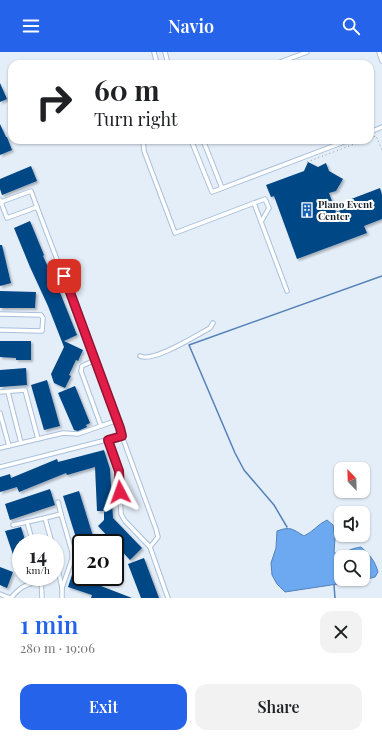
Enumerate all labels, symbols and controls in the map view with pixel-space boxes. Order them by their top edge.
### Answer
text: Navio [168,14,214,38]
icon: menu [20,15,42,37]
icon: search [340,15,362,37]
text: 60 m [94,71,160,108]
icon: right [28,76,80,128]
text: Turn right [94,107,177,131]
place label: Plano Event Center [318,197,373,223]
building icon: Plano Event Center [299,202,315,218]
pin [47,259,81,293]
icon: arrive [53,265,75,287]
north arrow [334,462,370,498]
map controls [334,462,370,586]
position arrow [99,471,141,513]
button: sound [334,506,370,542]
speed limit sign: 20 [72,534,124,586]
text: 14 [29,541,47,568]
button: search [334,550,370,586]
text: km/h [26,563,50,577]
text: 1 min [20,608,78,640]
button: close [320,611,362,653]
text: 280 m · 19:06 [20,639,95,656]
button: Exit [20,684,187,730]
button: Share [195,684,362,730]

